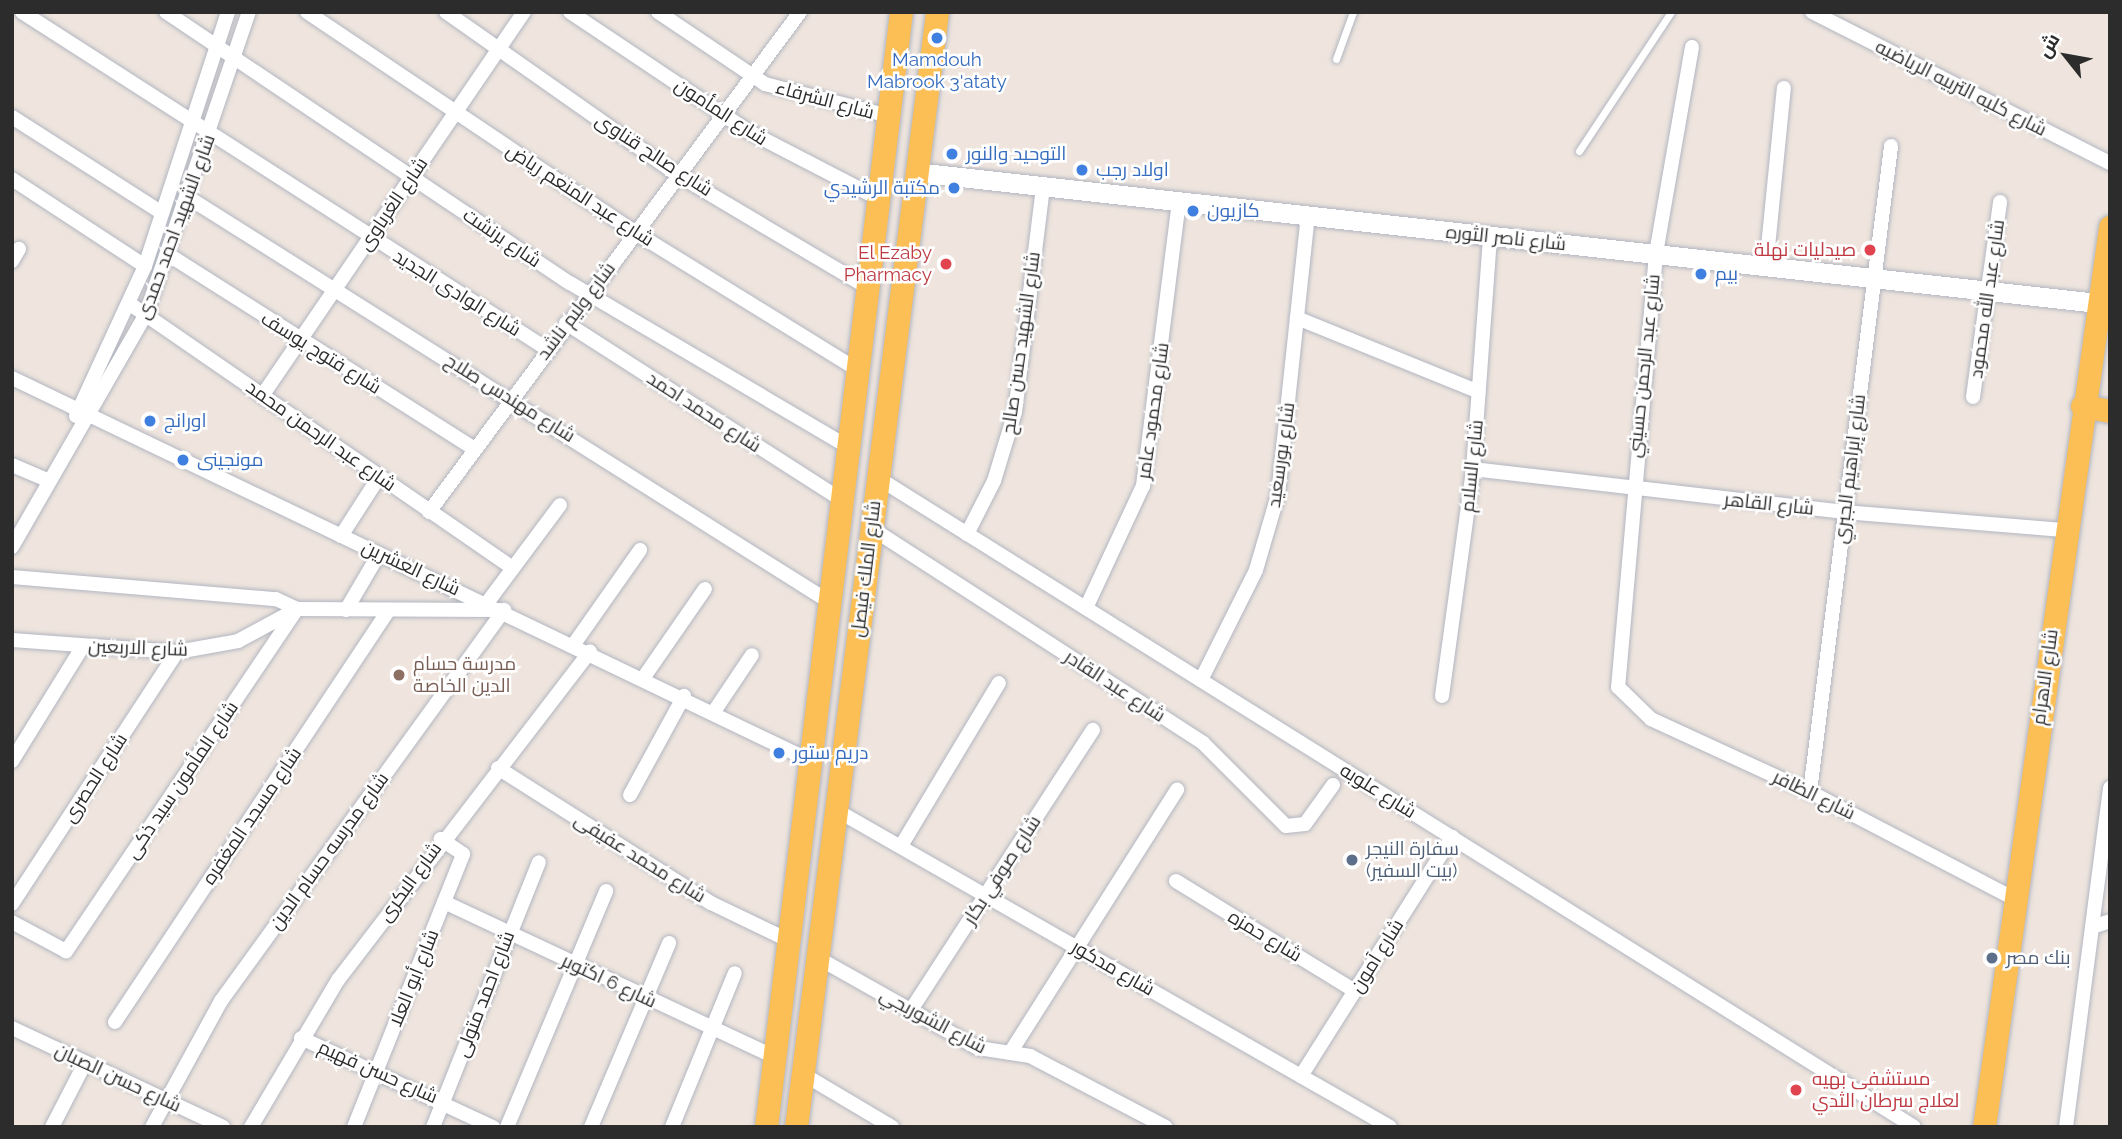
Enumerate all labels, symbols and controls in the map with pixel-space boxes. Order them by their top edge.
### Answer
north arrow [2031,21,2101,91]
marker: Mamdouh Mabrook 3'ataty [929,30,945,46]
street label: شارع كليه التربيه الرياضيه [1872,35,2050,141]
place label: Mamdouh Mabrook 3'ataty [867,49,1007,93]
street label: شارع المأمون [670,74,772,150]
street label: شارع الشرفاء [773,76,877,124]
street label: شارع صالح قناوى [591,109,717,201]
street label: شارع الشهيد احمد حمدى [132,131,220,323]
street label: شارع عبد المنعم رياض [502,139,658,251]
place label: التوحيد والنور [966,143,1066,165]
marker: التوحيد والنور [944,146,960,162]
street label: شارع الغرباوى [353,153,433,255]
place label: اولاد رجب [1096,159,1169,181]
marker: اولاد رجب [1074,162,1090,178]
place label: مكتبة الرشيدي [824,177,940,199]
marker: مكتبة الرشيدي [946,180,962,196]
place label: كازيون [1207,200,1260,222]
marker: كازيون [1185,203,1201,219]
street label: شارع برنشت [459,204,545,272]
street label: شارع عبد الله محمود [1965,218,2009,380]
street label: شارع ناصر الثوره [1445,220,1567,256]
place label: صيدليات نهلة [1754,239,1856,261]
place label: El Ezaby Pharmacy [844,242,932,286]
marker: صيدليات نهلة [1862,242,1878,258]
street label: شارع الوادى الجديد [389,245,525,341]
street label: شارع الشهيد حسن صالح [997,250,1045,436]
marker: El Ezaby Pharmacy [938,256,954,272]
street label: شارع وليم ناشد [532,258,620,364]
place label: بيم [1715,263,1738,285]
marker: بيم [1693,266,1709,282]
street label: شارع عبد الرحمن حسيني [1623,273,1665,459]
street label: شارع فتوح يوسف [257,307,385,399]
street label: شارع محمود عامر [1132,341,1174,481]
street label: شارع مهندس صلاح [441,349,579,447]
street label: شارع محمد احمد [643,367,765,457]
street label: شارع عبد الرحمن محمد [242,376,400,496]
street label: شارع إبراهيم الجبري [1829,393,1871,545]
street label: شارع بورسعيد [1262,401,1300,509]
place label: اورانج [164,410,207,432]
marker: اورانج [142,413,158,429]
street label: شارع السلام [1456,419,1488,513]
place label: مونجينى [197,449,263,471]
marker: مونجينى [175,452,191,468]
street label: شارع القاهر [1723,488,1815,520]
street label: شارع الملك فيصل [846,499,886,639]
street label: شارع العشرين [358,535,464,601]
street label: شارع الاهرام [2027,627,2063,727]
street label: شارع الاربعين [88,635,188,661]
street label: شارع عبد القادر [1060,645,1170,727]
place label: مدرسة حسام الدين الخاصة [413,653,516,697]
marker: مدرسة حسام الدين الخاصة [391,667,407,683]
street label: شارع المأمون سيد ذكى [121,697,243,863]
street label: شارع الحصرى [58,729,132,827]
place label: دريم ستور [793,742,868,764]
street label: شارع مسجد المغفره [198,743,306,889]
marker: دريم ستور [771,745,787,761]
street label: شارع علوبه [1336,759,1420,823]
street label: شارع الظافر [1769,765,1859,825]
street label: شارع مدرسه حسام الدين [264,768,394,934]
street label: شارع محمد عفيفى [570,808,710,908]
street label: شارع صوفي بكار [958,811,1046,929]
street label: شارع البكرى [374,838,446,926]
place label: سفارة النيجر (بيت السفير) [1366,838,1459,882]
marker: سفارة النيجر (بيت السفير) [1344,852,1360,868]
street label: شارع حمزه [1224,905,1306,967]
street label: شارع آمون [1345,915,1409,997]
street label: شارع أبو العلا [384,926,444,1030]
street label: شارع احمد متولى [450,928,520,1060]
street label: شارع مدكور [1068,935,1158,1001]
place label: بنك مصر [2006,947,2070,969]
street label: شارع 6 اكتوبر [558,949,660,1013]
marker: بنك مصر [1984,950,2000,966]
street label: شارع الشوربجي [876,983,990,1059]
street label: شارع حسن فهيم [315,1035,441,1109]
street label: شارع حسن الصبان [51,1039,185,1117]
place label: مستشفى بهيه لعلاج سرطان الثدي [1812,1068,1959,1112]
marker: مستشفى بهيه لعلاج سرطان الثدي [1786,1080,1806,1100]

